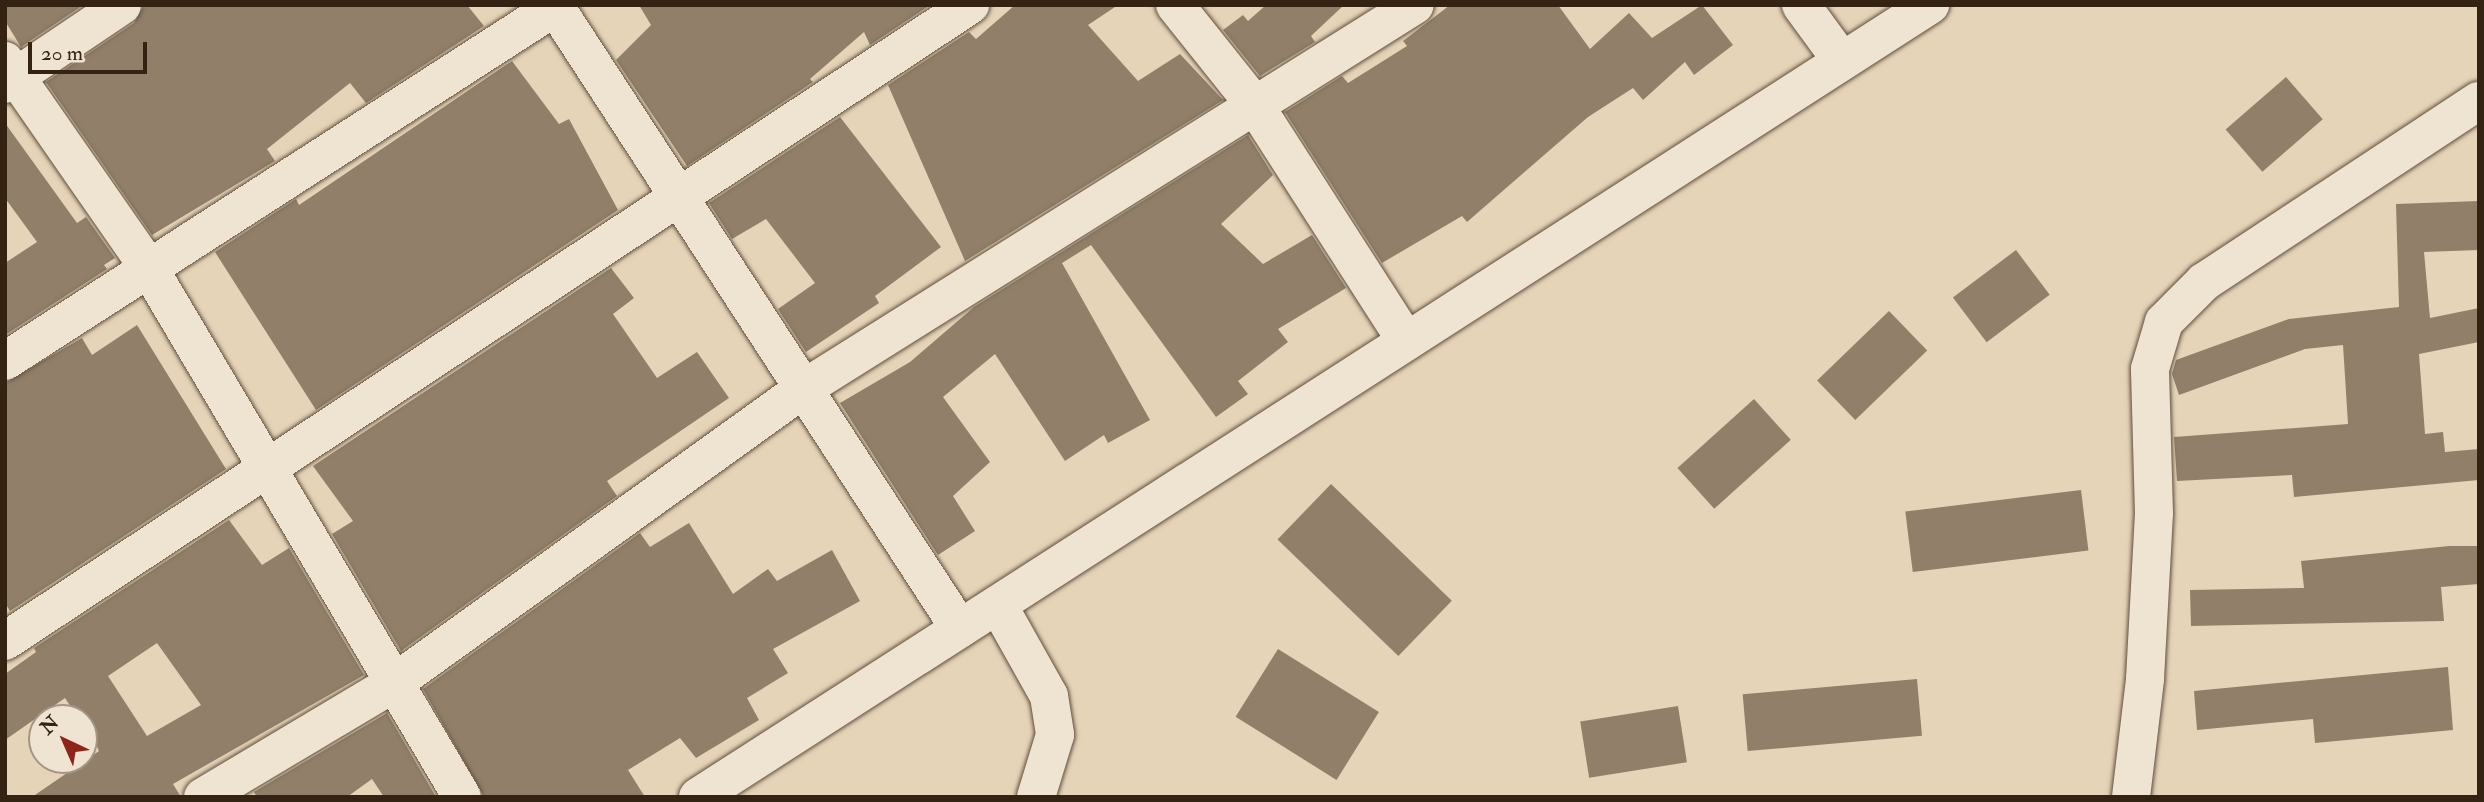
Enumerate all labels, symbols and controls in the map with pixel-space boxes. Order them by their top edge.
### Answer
scale bar [32,28,150,72]
text: 20 m [41,40,83,67]
north arrow [28,704,98,774]
text: N [35,711,64,740]

